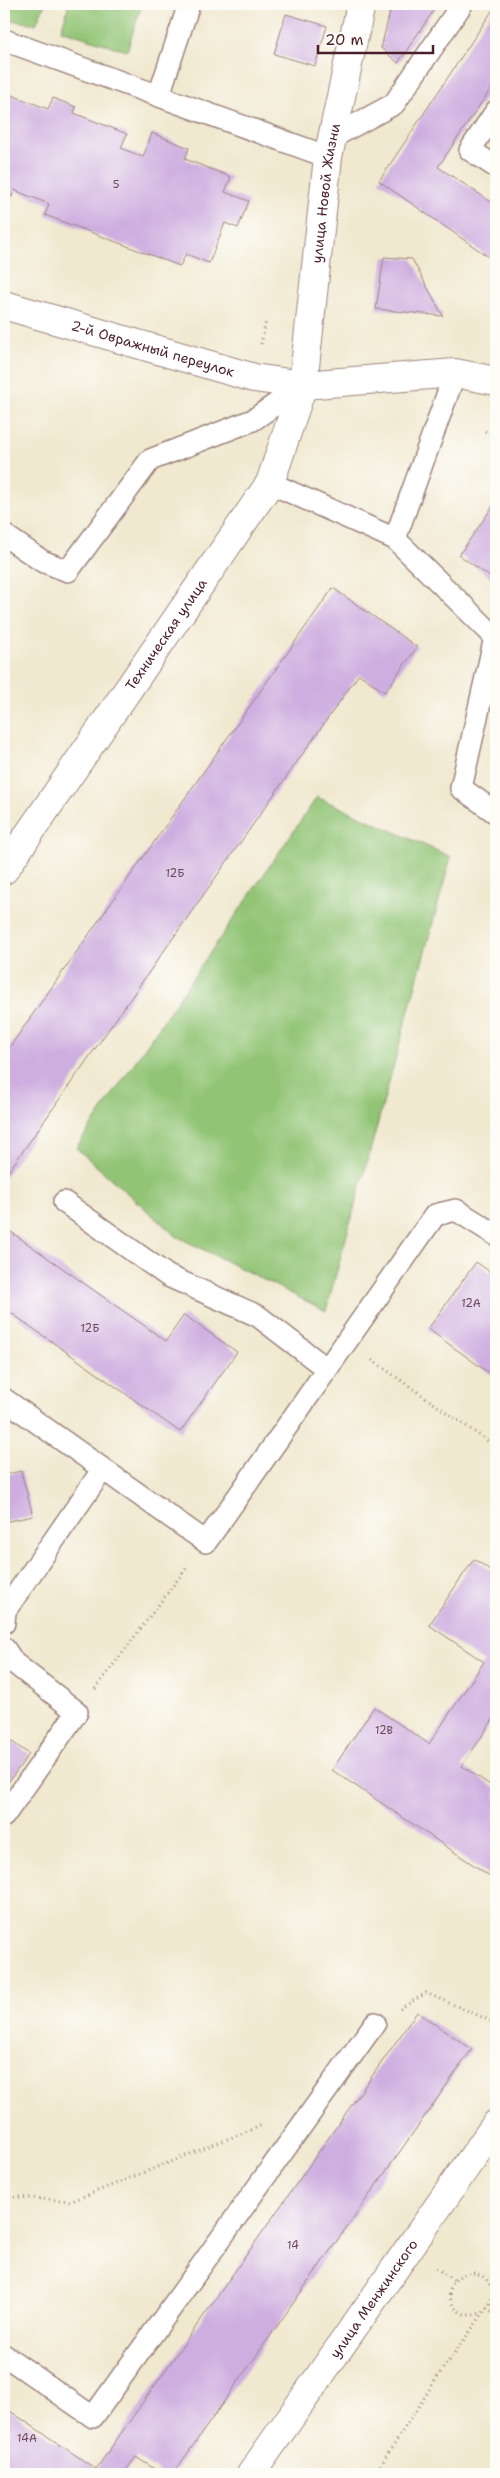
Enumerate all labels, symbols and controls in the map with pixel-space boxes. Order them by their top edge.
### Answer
scale bar [318,22,432,54]
text: 20 m [325,30,364,50]
street label: улица Новой Жизни [307,122,344,264]
house number: 5 [113,177,120,192]
street label: 2-й Овражный переулок [69,316,237,381]
street label: Техническая улица [121,575,211,694]
house number: 12Б [165,866,185,881]
house number: 12А [461,1296,481,1311]
house number: 12Б [80,1321,100,1336]
house number: 12В [375,1723,394,1738]
street label: улица Менжинского [326,2236,422,2362]
house number: 14 [287,2238,299,2253]
house number: 14А [17,2431,37,2446]

